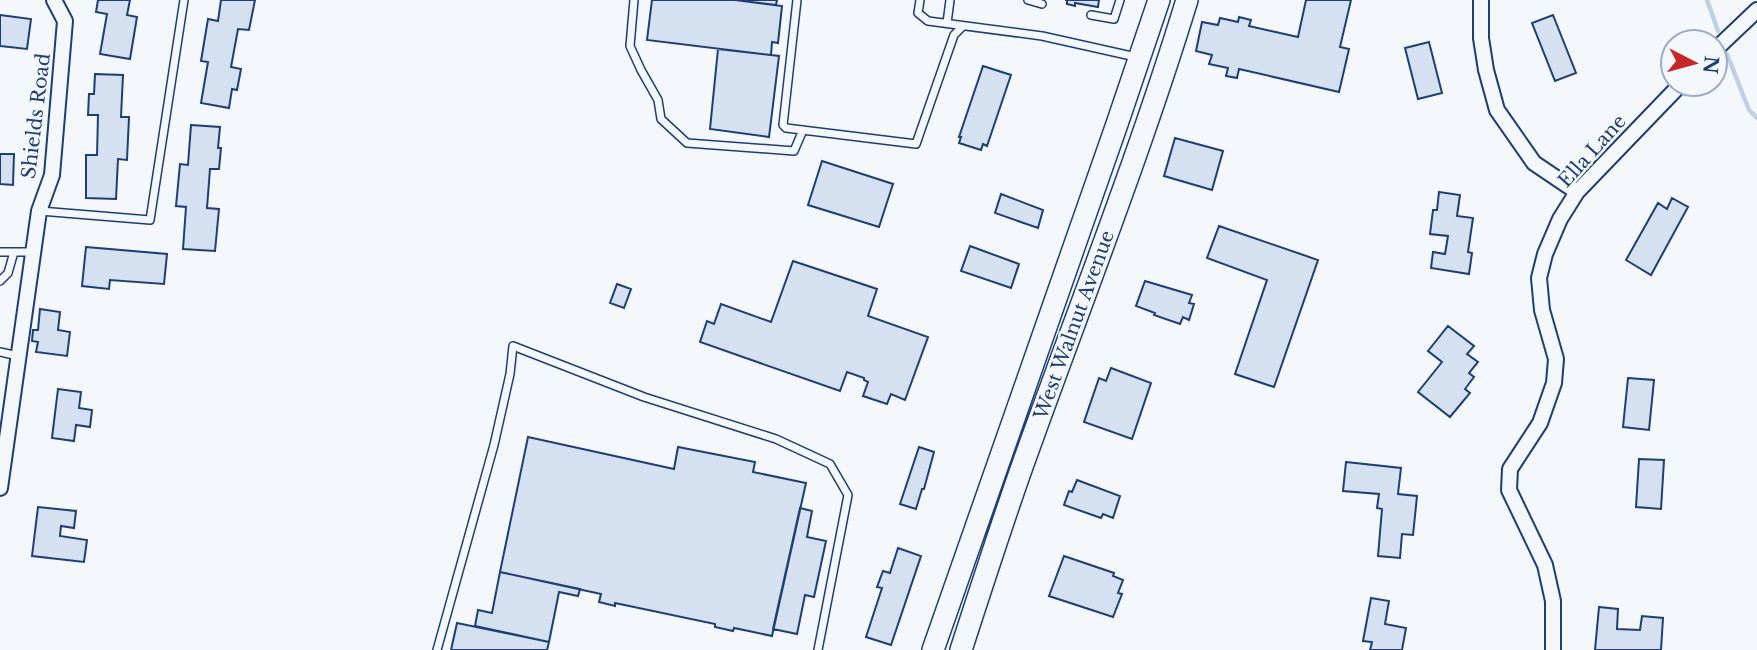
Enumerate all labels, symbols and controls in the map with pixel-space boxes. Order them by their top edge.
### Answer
north arrow [1659,28,1729,98]
street label: Shields Road [17,52,55,180]
text: N [1698,55,1723,75]
street label: Ella Lane [1553,110,1631,192]
street label: West Walnut Avenue [1029,227,1119,424]

